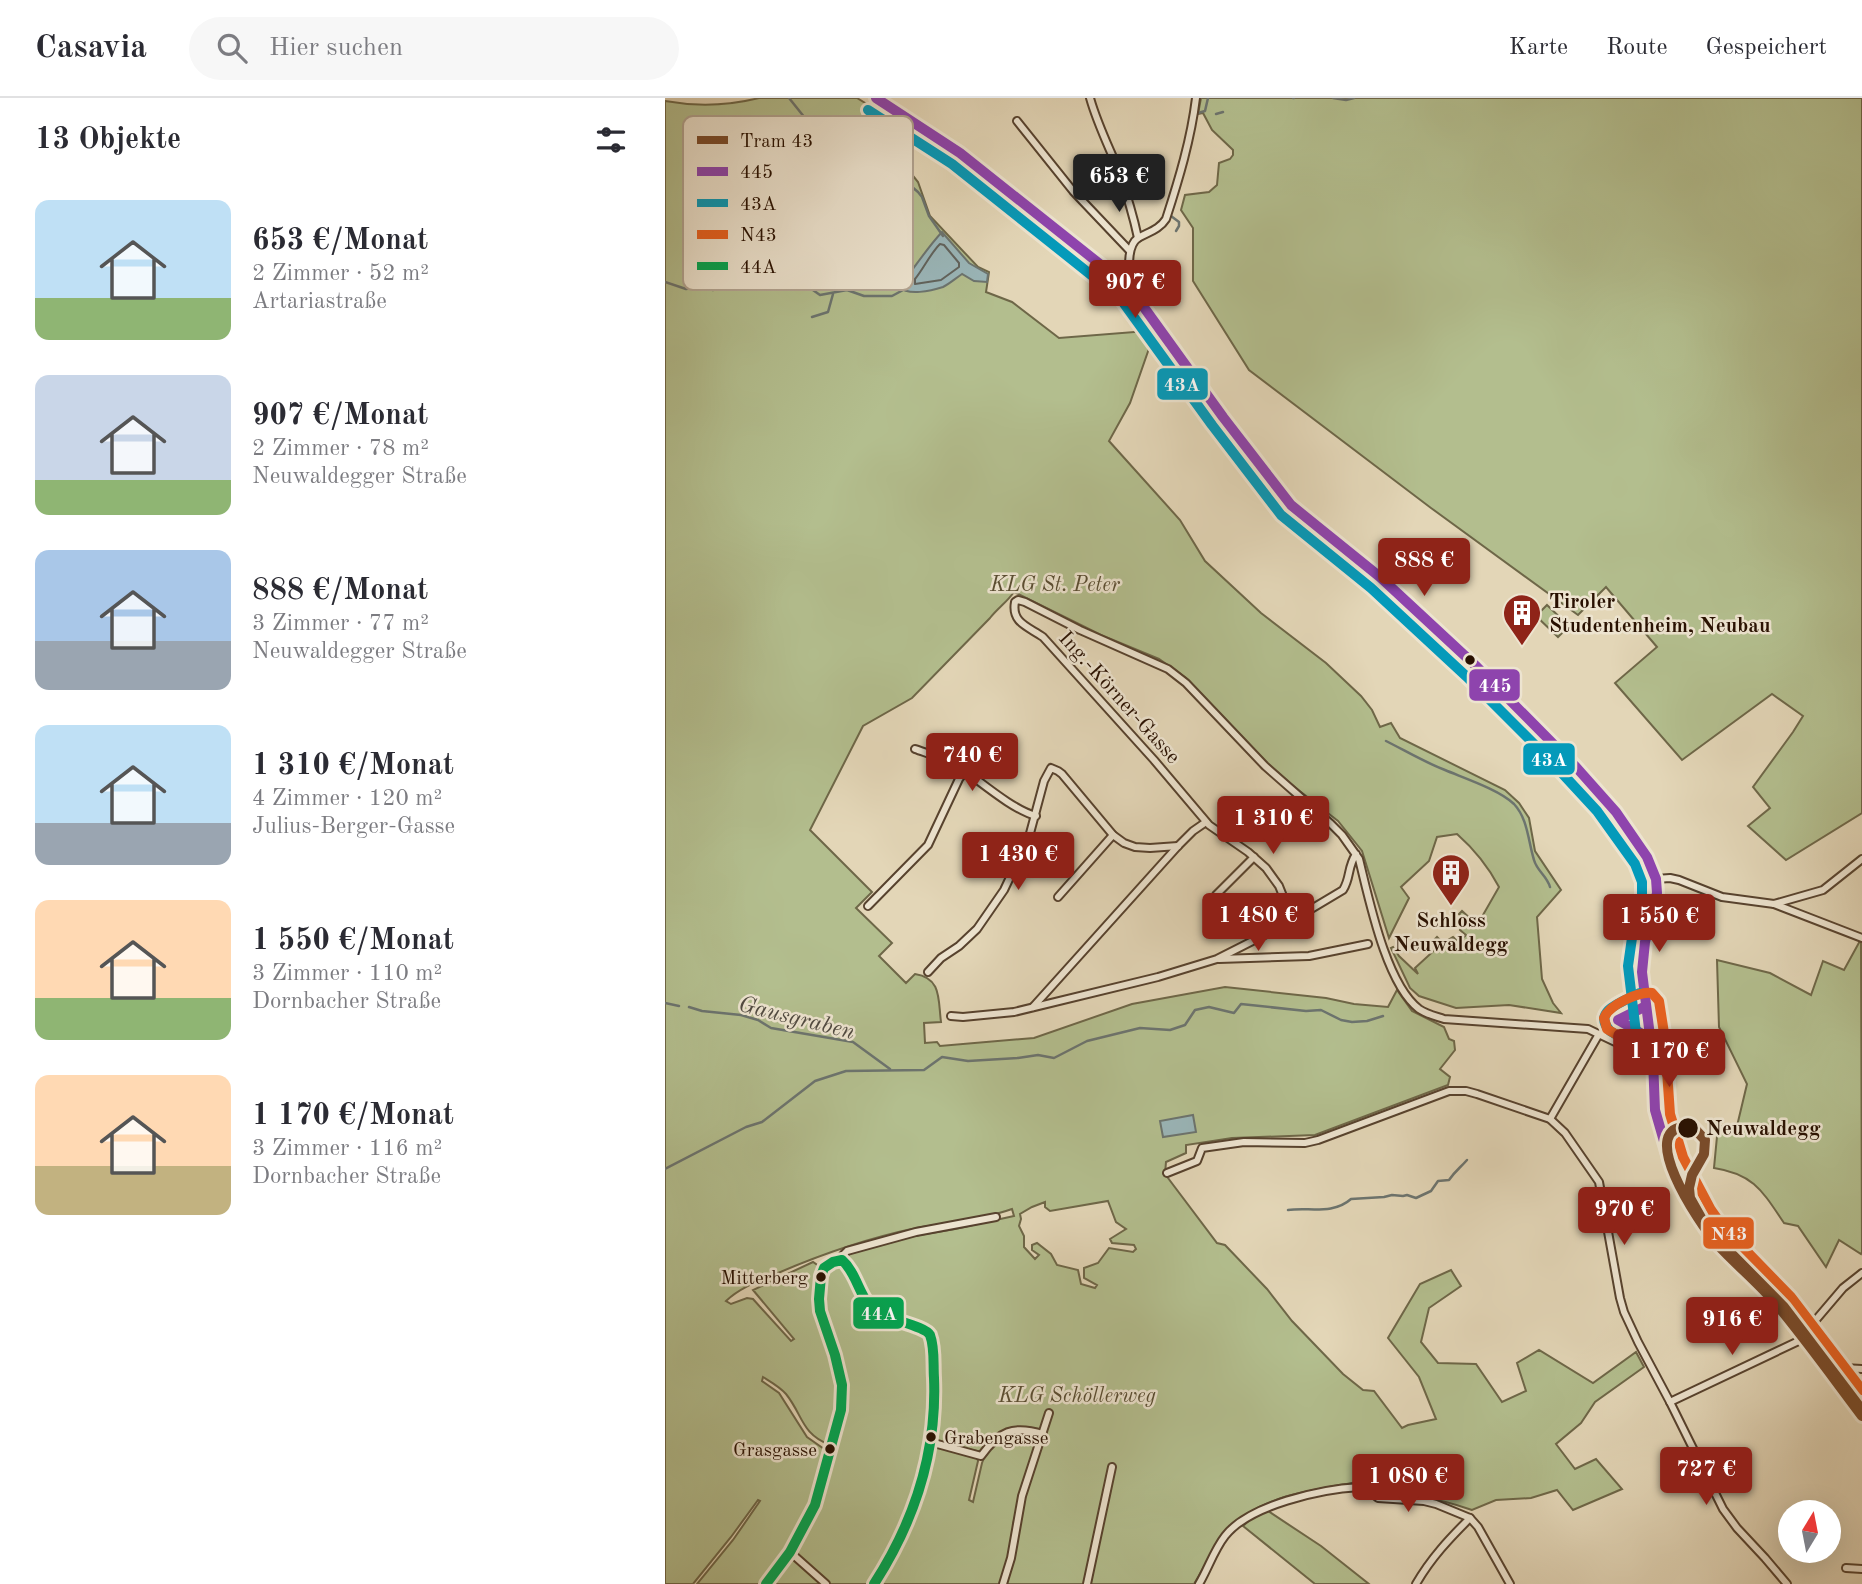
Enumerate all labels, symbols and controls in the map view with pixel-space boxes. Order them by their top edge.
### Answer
search box [189,17,679,80]
icon: search [213,29,251,67]
text: Casavia [35,32,147,65]
text: Hier suchen [269,35,403,61]
text: Karte [1509,36,1568,60]
text: Route [1606,36,1668,60]
text: Gespeichert [1706,36,1827,60]
legend [683,116,913,290]
icon: filters [592,121,630,159]
text: 13 Objekte [35,125,181,155]
text: Tram 43 [740,133,813,152]
pin: 653 € [1070,155,1168,214]
text: 445 [740,164,773,183]
text: 653 € [1089,165,1149,188]
text: 43A [740,196,777,215]
text: 653 €/Monat [252,226,428,256]
text: N43 [740,227,777,246]
icon: home [91,228,175,312]
text: 44A [740,259,777,278]
pin: 907 € [1086,260,1184,320]
text: 2 Zimmer · 52 m² [252,262,429,285]
text: 907 € [1105,271,1165,294]
text: Artariastraße [252,290,387,313]
line badge: 43A [1156,367,1209,401]
text: 43A [1164,377,1200,396]
text: 907 €/Monat [252,401,428,431]
icon: home [91,403,175,487]
text: 2 Zimmer · 78 m² [252,437,429,460]
text: Neuwaldegger Straße [252,465,467,488]
pin: 888 € [1375,538,1473,598]
text: 888 € [1394,549,1454,572]
park label: KLG St. Peter [989,575,1121,596]
text: 888 €/Monat [252,576,428,606]
icon: home [91,578,175,662]
building icon: Tiroler Studentenheim, Neubau [1501,592,1543,647]
place label: Tiroler Studentenheim, Neubau [1549,592,1771,637]
text: 3 Zimmer · 77 m² [252,612,429,635]
street label: Ing.-Körner-Gasse [1054,628,1184,768]
text: Neuwaldegger Straße [252,640,467,663]
unlabelled marker [1463,653,1477,667]
line badge: 445 [1468,668,1521,702]
text: 445 [1478,678,1512,697]
pin: 740 € [923,734,1021,793]
line badge: 43A [1522,742,1576,776]
text: 740 € [942,744,1002,767]
text: 1 310 €/Monat [252,751,454,781]
text: 43A [1531,752,1567,771]
icon: home [91,753,175,837]
text: 4 Zimmer · 120 m² [252,787,442,810]
pin: 1 310 € [1208,796,1338,856]
text: 1 310 € [1233,807,1313,830]
text: Julius-Berger-Gasse [252,815,455,838]
pin: 1 430 € [953,832,1083,892]
text: 1 430 € [978,843,1058,866]
building icon: Schloss Neuwaldegg [1430,852,1472,907]
pin: 1 480 € [1193,894,1323,953]
pin: 1 550 € [1594,894,1724,954]
text: 1 480 € [1218,904,1298,927]
text: 1 550 € [1619,905,1699,928]
place label: Schloss Neuwaldegg [1394,911,1509,956]
text: 1 550 €/Monat [252,926,454,956]
icon: home [91,928,175,1012]
text: 3 Zimmer · 110 m² [252,962,442,985]
text: Dornbacher Straße [252,990,441,1013]
water label: Gausgraben [736,993,857,1045]
pin: 1 170 € [1604,1030,1734,1089]
text: 1 170 € [1629,1040,1709,1063]
text: 1 170 €/Monat [252,1101,454,1131]
icon: home [91,1103,175,1187]
marker: Neuwaldegg [1676,1116,1700,1140]
place label: Neuwaldegg [1706,1119,1821,1140]
text: 3 Zimmer · 116 m² [252,1137,442,1160]
text: Dornbacher Straße [252,1165,441,1188]
pin: 970 € [1575,1188,1673,1247]
text: 970 € [1594,1198,1654,1221]
line badge: N43 [1702,1216,1755,1250]
text: N43 [1711,1226,1747,1245]
place label: Mitterberg [721,1270,809,1289]
marker: Mitterberg [814,1270,828,1284]
line badge: 44A [852,1296,905,1330]
pin: 916 € [1683,1298,1781,1357]
text: 44A [861,1306,897,1325]
text: 916 € [1702,1308,1762,1331]
park label: KLG Schöllerweg [997,1386,1156,1407]
marker: Grabengasse [924,1430,938,1444]
place label: Grabengasse [944,1430,1048,1449]
place label: Grasgasse [733,1442,817,1461]
marker: Grasgasse [823,1442,837,1456]
pin: 727 € [1657,1448,1755,1507]
pin: 1 080 € [1343,1454,1473,1514]
text: 727 € [1676,1458,1736,1481]
text: 1 080 € [1368,1465,1448,1488]
north arrow [1778,1500,1841,1563]
map controls [1778,1500,1841,1563]

